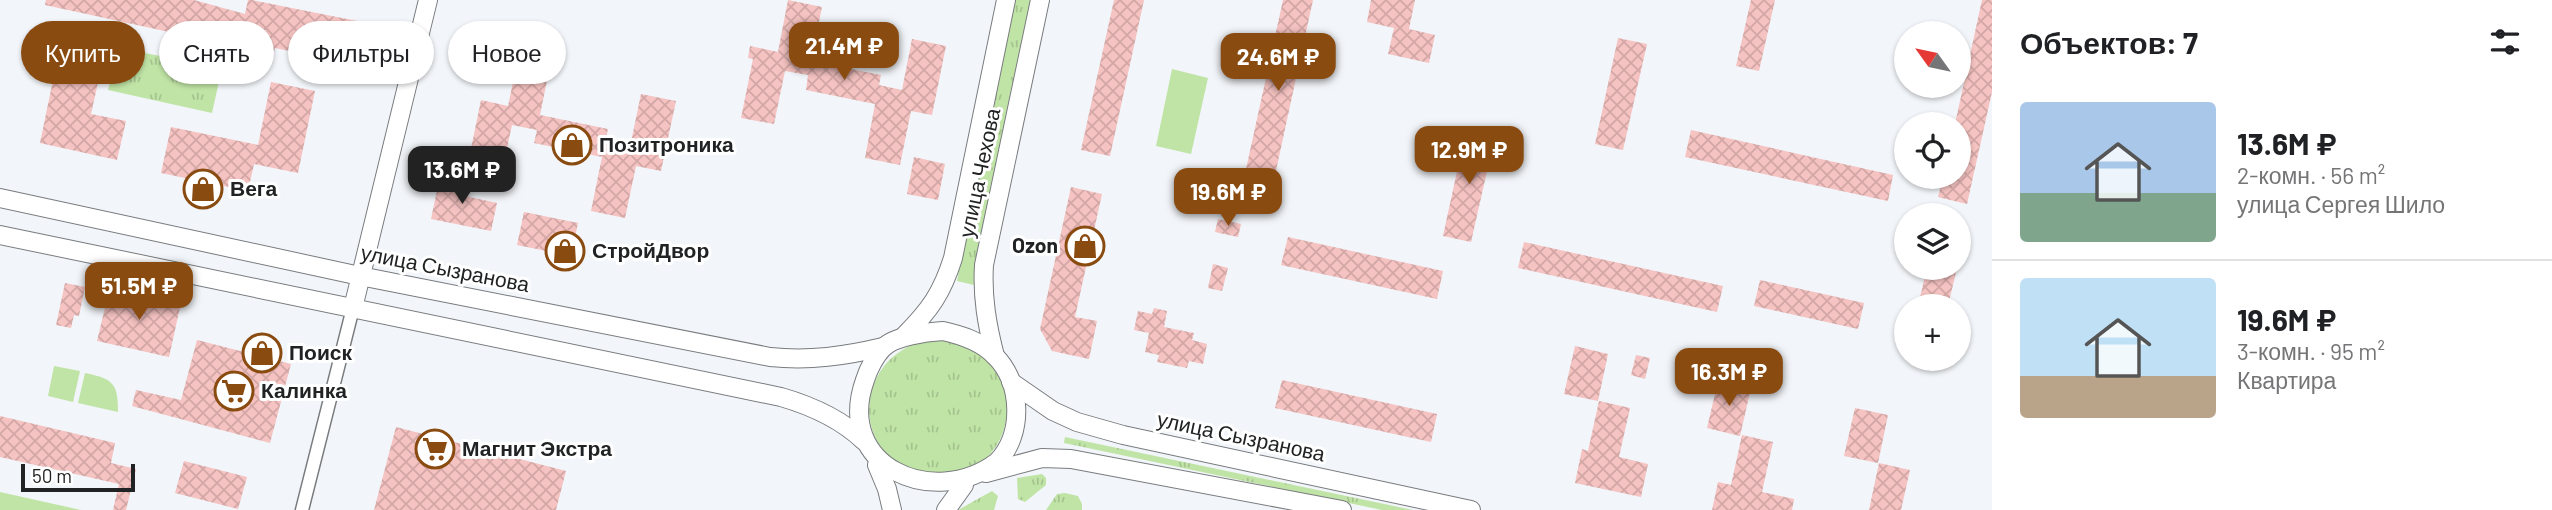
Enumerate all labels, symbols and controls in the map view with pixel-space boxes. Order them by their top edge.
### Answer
chip: Купить [21,21,145,84]
chip: Снять [159,21,274,84]
chip: Фильтры [288,21,434,84]
chip: Новое [448,21,566,84]
north arrow [1894,21,1970,98]
map controls [1894,21,1971,371]
pin: 21.4M ₽ [779,22,909,82]
icon: filters [2486,23,2524,61]
text: Объектов: 7 [2020,24,2198,60]
text: 21.4M ₽ [805,31,883,59]
pin: 24.6M ₽ [1213,34,1343,93]
text: 24.6M ₽ [1237,42,1319,70]
street label: улица Чехова [953,105,1005,240]
button: locate [1894,112,1971,189]
shop icon: Позитроника [551,124,593,166]
text: 13.6M ₽ [2237,125,2337,161]
pin: 12.9M ₽ [1404,127,1534,186]
icon: home [2076,130,2160,214]
place label: Позитроника [599,131,734,156]
text: 12.9M ₽ [1431,135,1507,163]
pin: 13.6M ₽ [397,146,527,206]
text: 13.6M ₽ [424,155,500,183]
text: 2-комн. · 56 m² [2237,161,2385,189]
shop icon: Вега [182,168,224,210]
pin: 19.6M ₽ [1163,168,1293,228]
place label: Вега [230,175,278,200]
text: 19.6M ₽ [1190,177,1266,205]
text: улица Сергея Шило [2237,190,2445,218]
button: layers [1894,203,1971,280]
shop icon: Ozon [1064,225,1106,267]
shop icon: СтройДвор [544,230,586,272]
place label: Ozon [1012,232,1058,257]
place label: СтройДвор [592,237,709,262]
street label: улица Сызранова [359,239,532,296]
pin: 51.5M ₽ [74,262,204,322]
text: 51.5M ₽ [101,271,177,299]
button: + [1894,294,1971,371]
text: 19.6M ₽ [2237,301,2336,337]
icon: home [2076,306,2160,390]
shop icon: Поиск [241,332,283,374]
text: 3-комн. · 95 m² [2237,337,2385,365]
place label: Поиск [289,339,353,364]
pin: 16.3M ₽ [1664,348,1794,408]
text: 16.3M ₽ [1691,357,1767,385]
text: Квартира [2237,366,2336,394]
supermarket icon: Калинка [213,370,255,412]
place label: Калинка [261,377,347,402]
street label: улица Сызранова [1155,406,1328,466]
supermarket icon: Магнит Экстра [414,428,456,470]
place label: Магнит Экстра [462,435,612,460]
scale bar [21,461,135,493]
text: 50 m [32,464,72,487]

